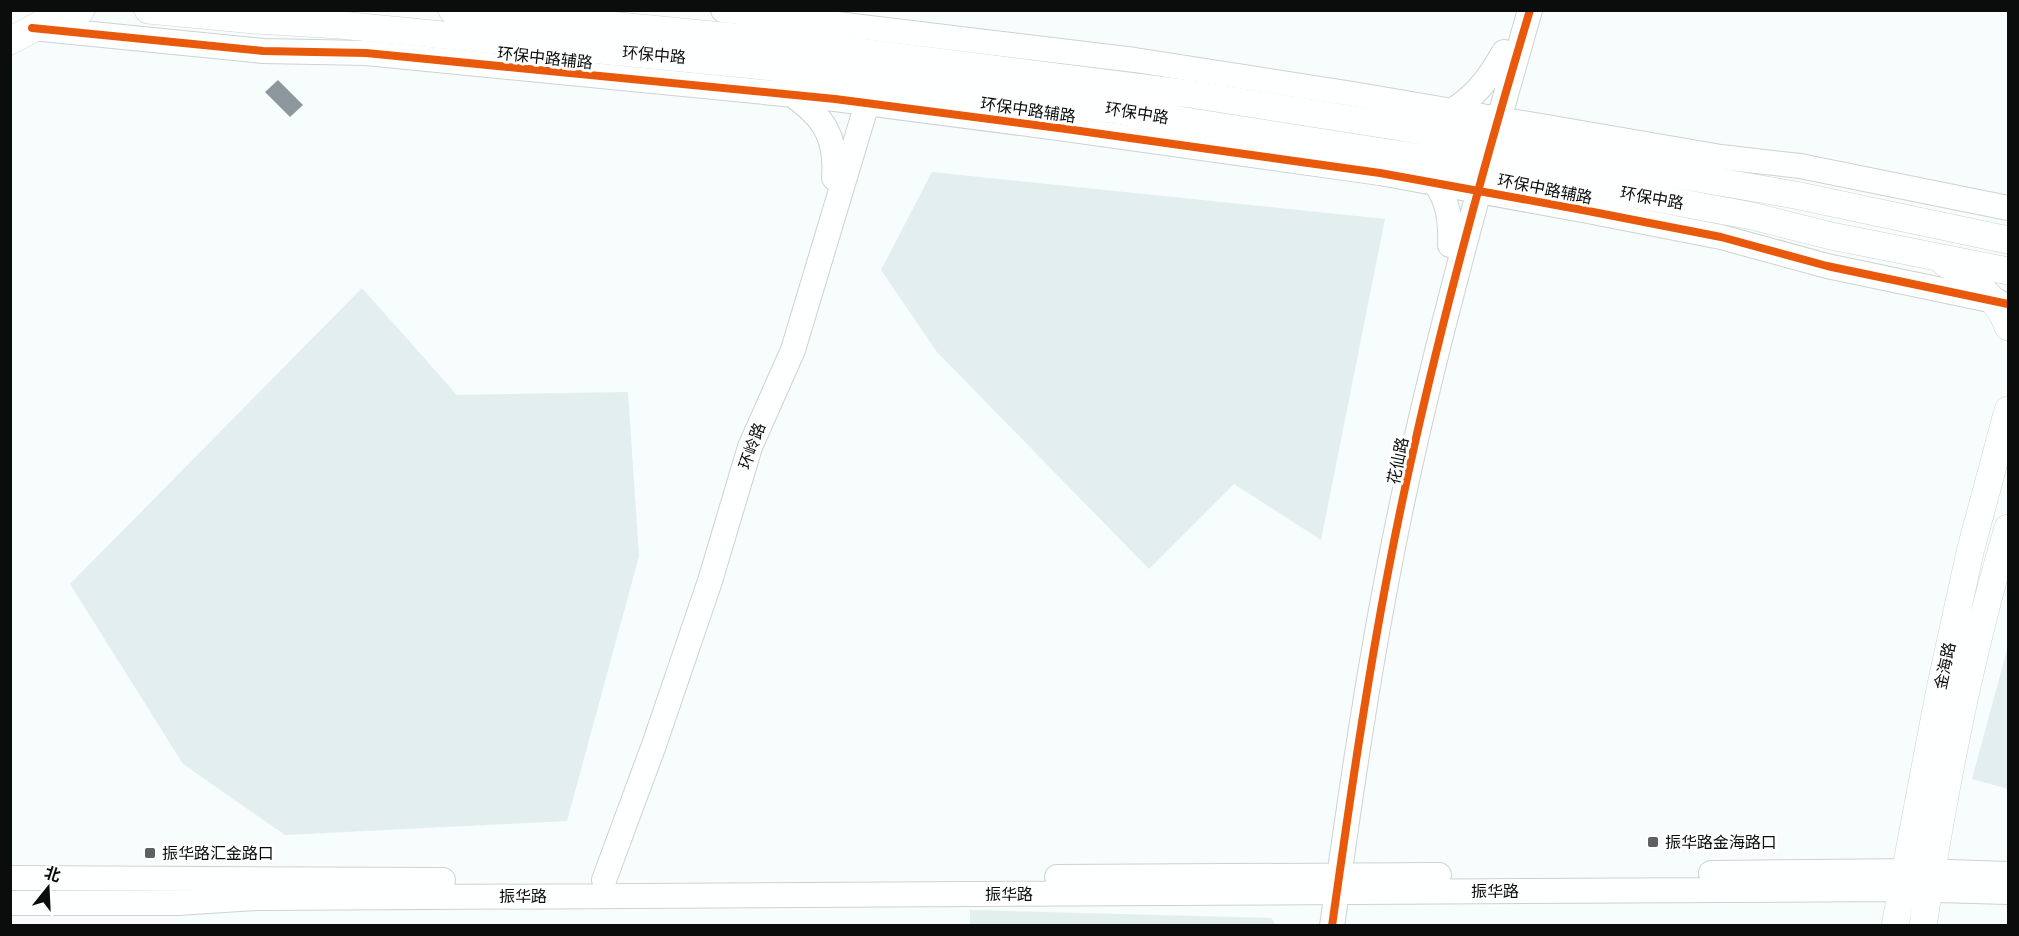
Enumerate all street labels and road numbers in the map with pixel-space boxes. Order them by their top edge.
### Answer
street label: 环保中路 [621,43,687,67]
street label: 环保中路辅路 [496,44,594,72]
street label: 环保中路辅路 [979,94,1077,126]
street label: 环保中路 [1104,99,1170,127]
street label: 环保中路辅路 [1496,171,1594,207]
street label: 环保中路 [1619,183,1685,213]
street label: 环岭路 [735,420,769,472]
street label: 花仙路 [1384,436,1412,486]
street label: 金海路 [1931,641,1959,691]
street label: 振华路 [1471,882,1519,901]
street label: 振华路 [985,885,1033,904]
street label: 振华路 [499,887,547,906]

